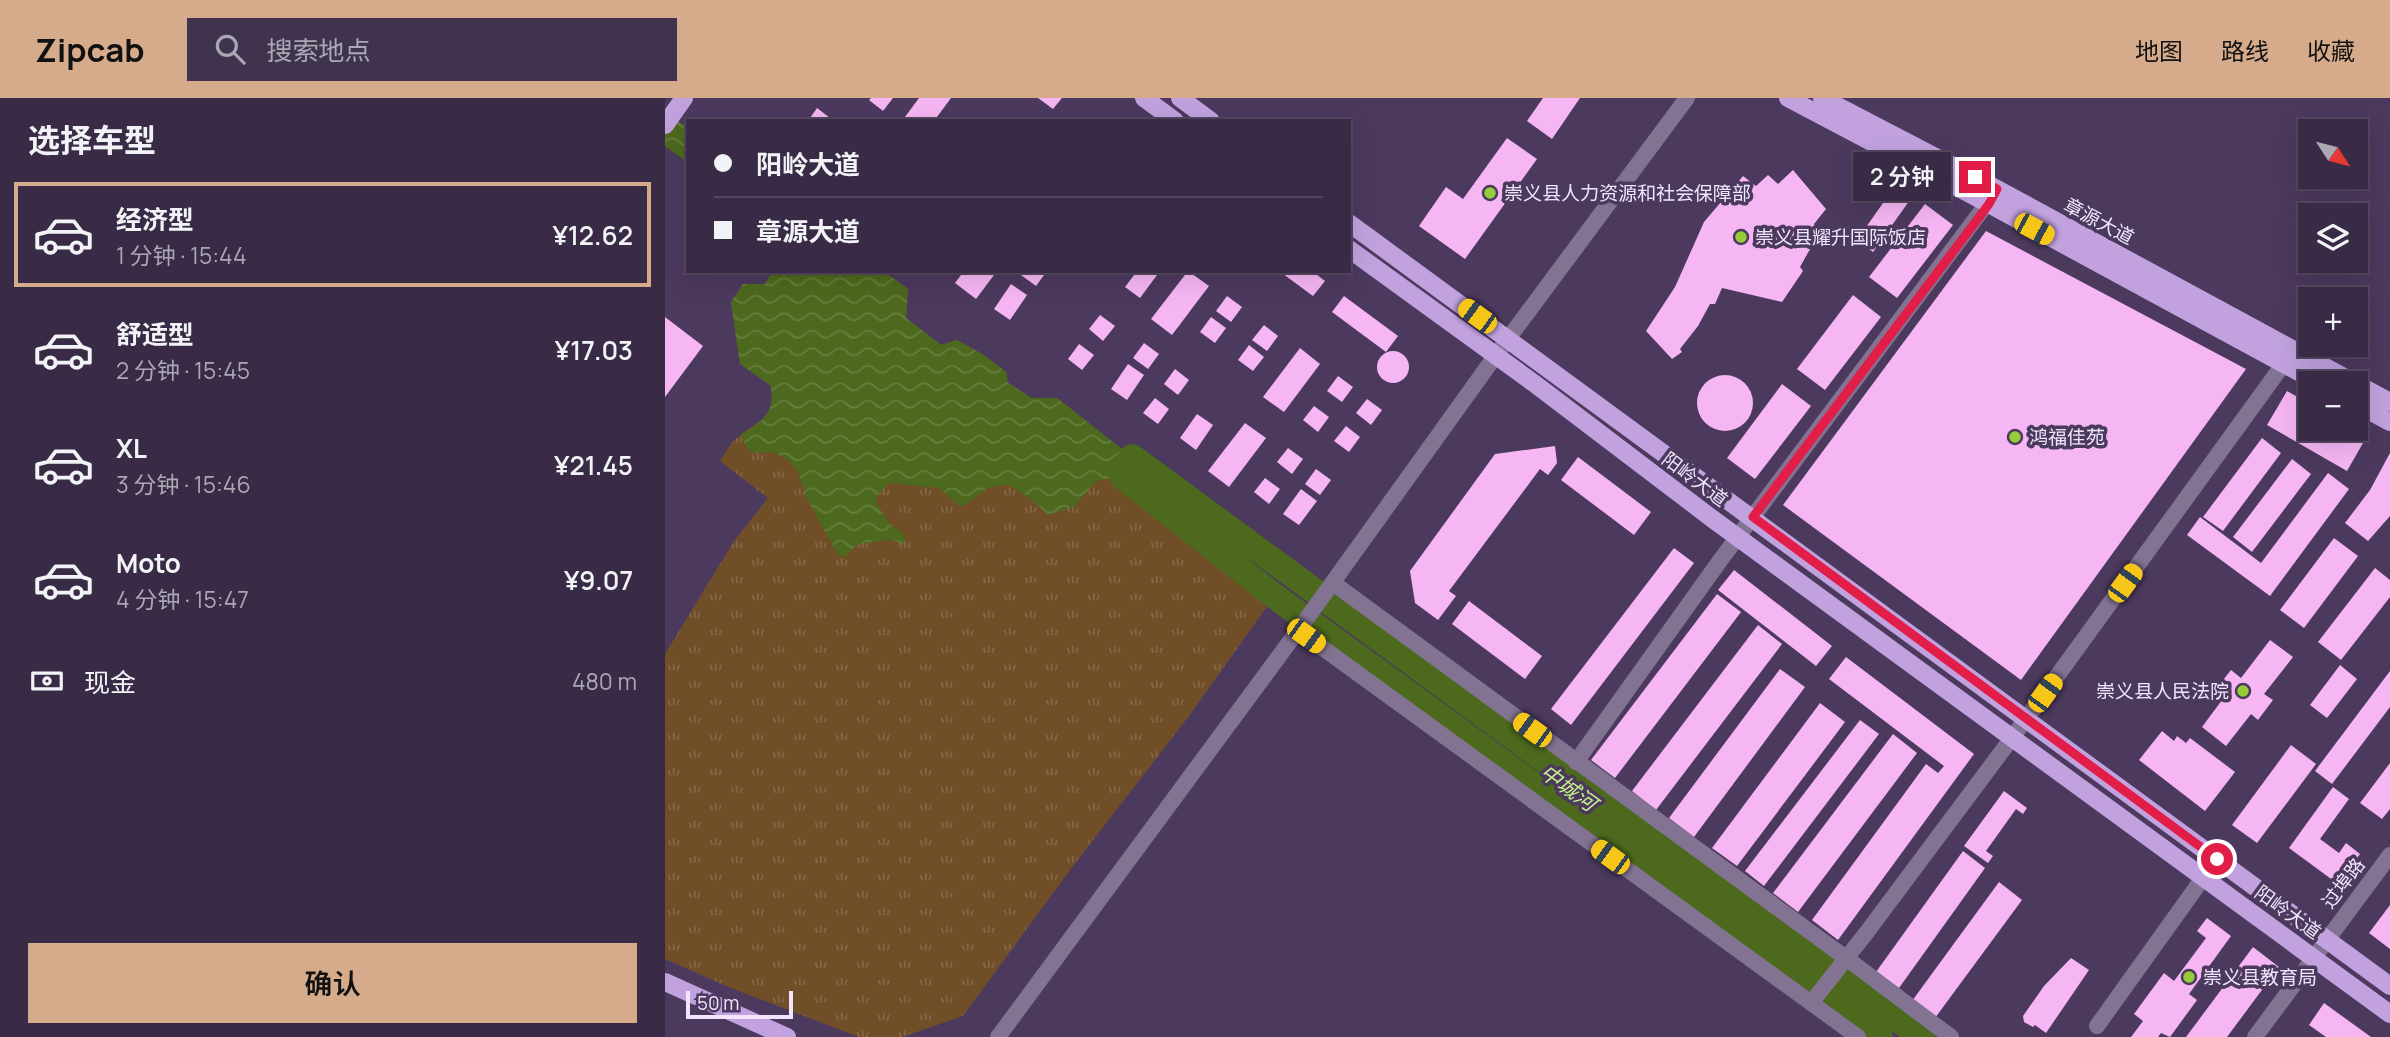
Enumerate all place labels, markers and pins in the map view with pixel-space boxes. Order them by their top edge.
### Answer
place label: 崇义县人力资源和社会保障部 [1504,180,1751,206]
marker: 崇义县人力资源和社会保障部 [1482,185,1498,201]
place label: 崇义县耀升国际饭店 [1755,224,1926,250]
marker: 崇义县耀升国际饭店 [1733,229,1749,245]
place label: 鸿福佳苑 [2029,424,2105,450]
marker: 鸿福佳苑 [2007,429,2023,445]
place label: 崇义县人民法院 [2096,678,2229,704]
marker: 崇义县人民法院 [2235,683,2251,699]
place label: 崇义县教育局 [2203,964,2317,990]
marker: 崇义县教育局 [2181,969,2197,985]

